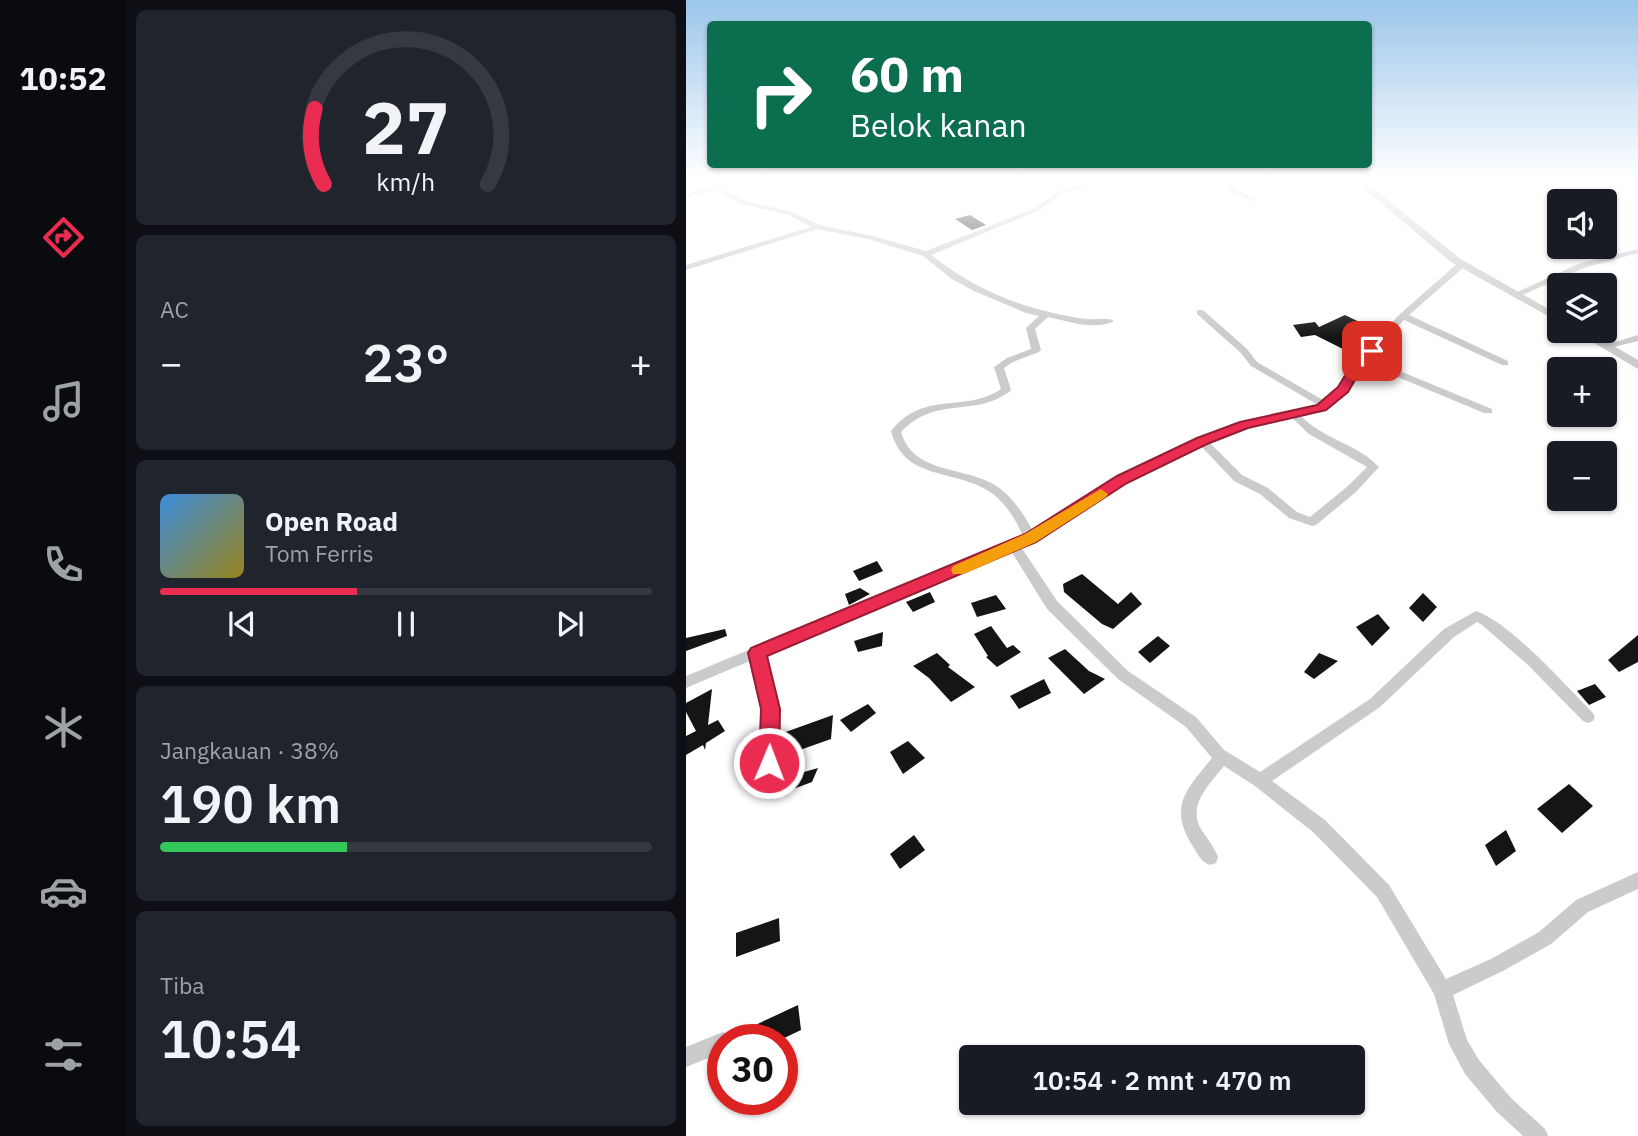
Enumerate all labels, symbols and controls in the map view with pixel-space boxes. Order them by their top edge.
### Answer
text: 60 m [850,42,964,105]
icon: right [735,49,826,140]
text: 10:52 [19,57,107,99]
text: 27 [362,79,450,174]
text: Belok kanan [850,104,1027,146]
text: km/h [377,164,435,197]
map controls [1547,189,1617,511]
button: sound [1547,189,1617,259]
icon: directions [39,213,88,262]
button: layers [1547,273,1617,343]
text: AC [160,294,189,324]
pin [1342,321,1402,381]
text: 23° [363,329,449,396]
icon: arrive [1353,332,1391,370]
text: − [160,338,183,387]
text: + [629,338,652,387]
button: + [1547,357,1617,427]
icon: music [39,377,88,426]
button: − [1547,441,1617,511]
text: Open Road [265,504,398,538]
text: Tom Ferris [265,538,374,568]
icon: phone [39,540,88,589]
icon: previous [223,605,261,643]
icon: pause [387,605,425,643]
icon: next [551,605,589,643]
icon: climate [39,703,88,752]
position arrow [732,726,806,800]
text: Jangkauan · 38% [160,735,339,765]
text: 190 km [160,770,341,837]
icon: car [39,867,88,916]
text: Tiba [160,970,205,1000]
text: 10:54 [160,1005,301,1072]
speed limit sign: 30 [707,1024,798,1115]
icon: filters [39,1030,88,1079]
text: 10:54 · 2 mnt · 470 m [1032,1063,1292,1097]

